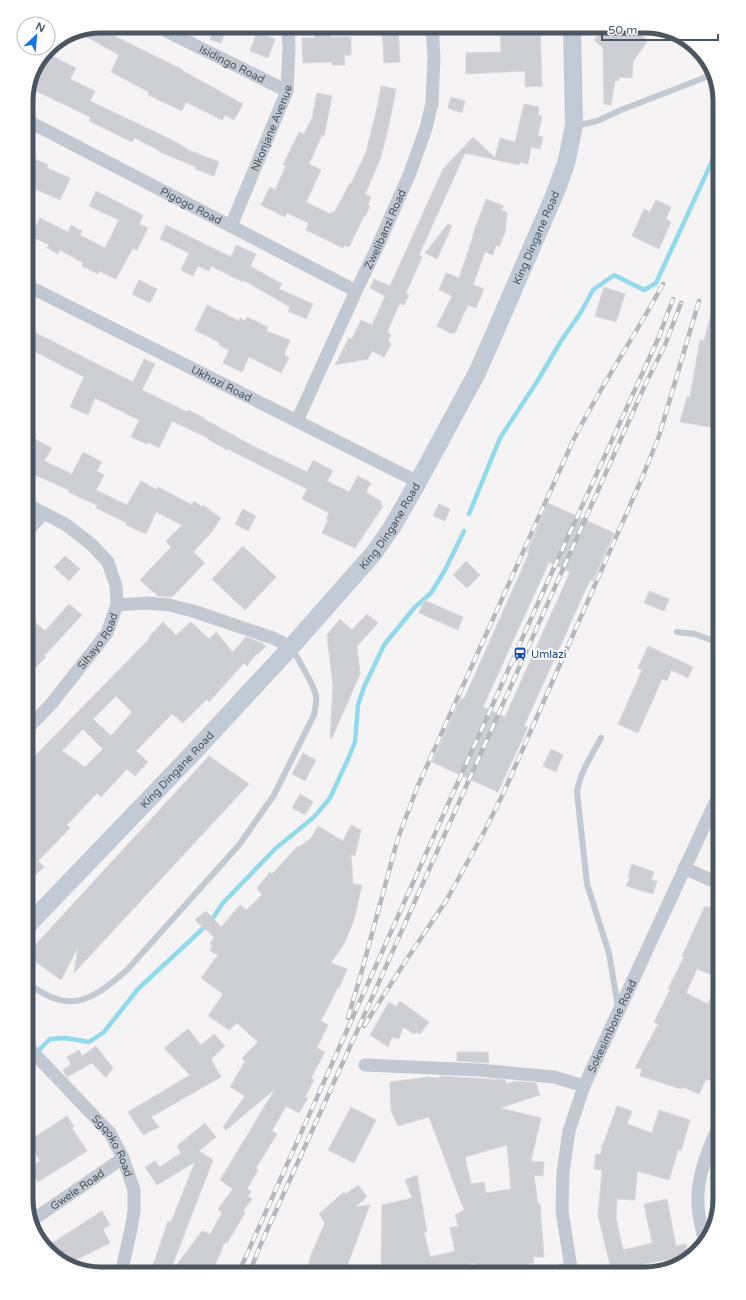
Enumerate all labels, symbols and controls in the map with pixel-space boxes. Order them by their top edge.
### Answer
north arrow [16,16,56,56]
scale bar [602,16,718,42]
text: N [33,20,47,35]
text: 50 m [608,23,637,37]
street label: Isidingo Road [197,42,267,86]
street label: Nkonjane Avenue [248,85,294,173]
street label: Pigogo Road [158,184,224,227]
street label: Zwelibanzi Road [361,187,408,271]
street label: King Dingane Road [510,189,562,287]
street label: Ukhozi Road [189,363,254,404]
street label: King Dingane Road [356,481,423,572]
street label: Sihayo Road [75,611,120,672]
station icon: Umlazi [512,646,528,662]
place label: Umlazi [531,648,566,661]
street label: King Dingane Road [137,729,216,811]
street label: Sokesimbone Road [585,977,639,1075]
street label: Sgqoko Road [89,1112,135,1179]
street label: Gwele Road [48,1166,107,1212]

